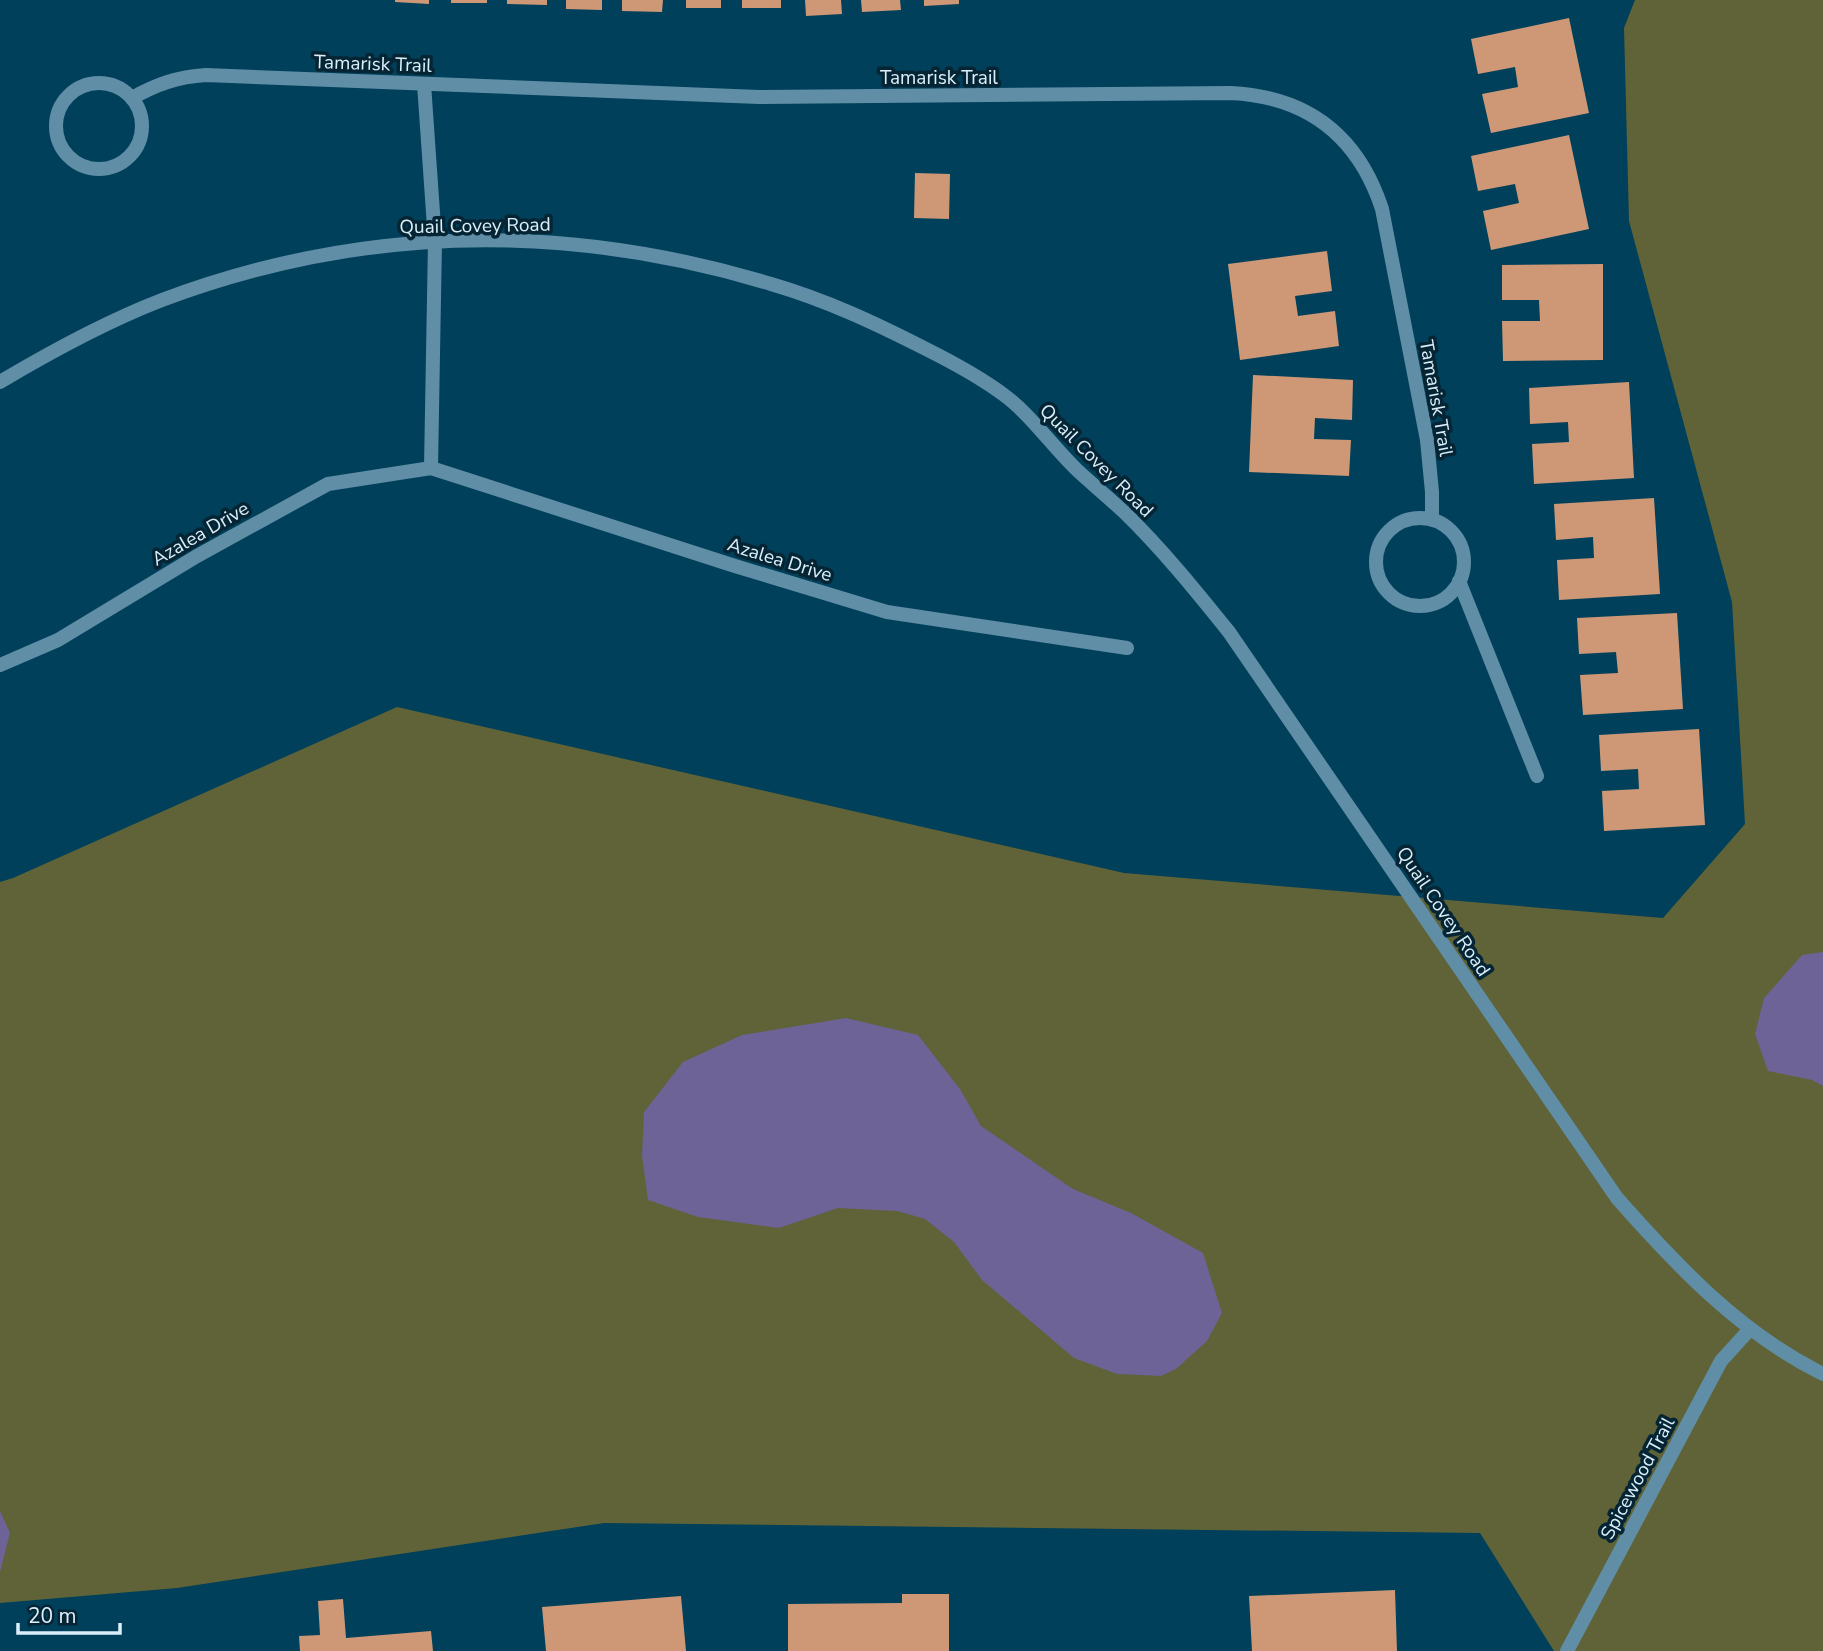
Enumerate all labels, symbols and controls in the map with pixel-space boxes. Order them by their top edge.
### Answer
street label: Tamarisk Trail [314,49,433,79]
street label: Tamarisk Trail [880,65,998,91]
street label: Quail Covey Road [399,212,551,240]
street label: Tamarisk Trail [1413,338,1459,459]
street label: Quail Covey Road [1034,398,1159,523]
street label: Azalea Drive [147,496,254,572]
street label: Azalea Drive [724,532,835,588]
street label: Quail Covey Road [1390,842,1496,982]
street label: Spicewood Trail [1595,1412,1681,1544]
scale bar [18,1592,119,1636]
text: 20 m [28,1602,77,1630]

